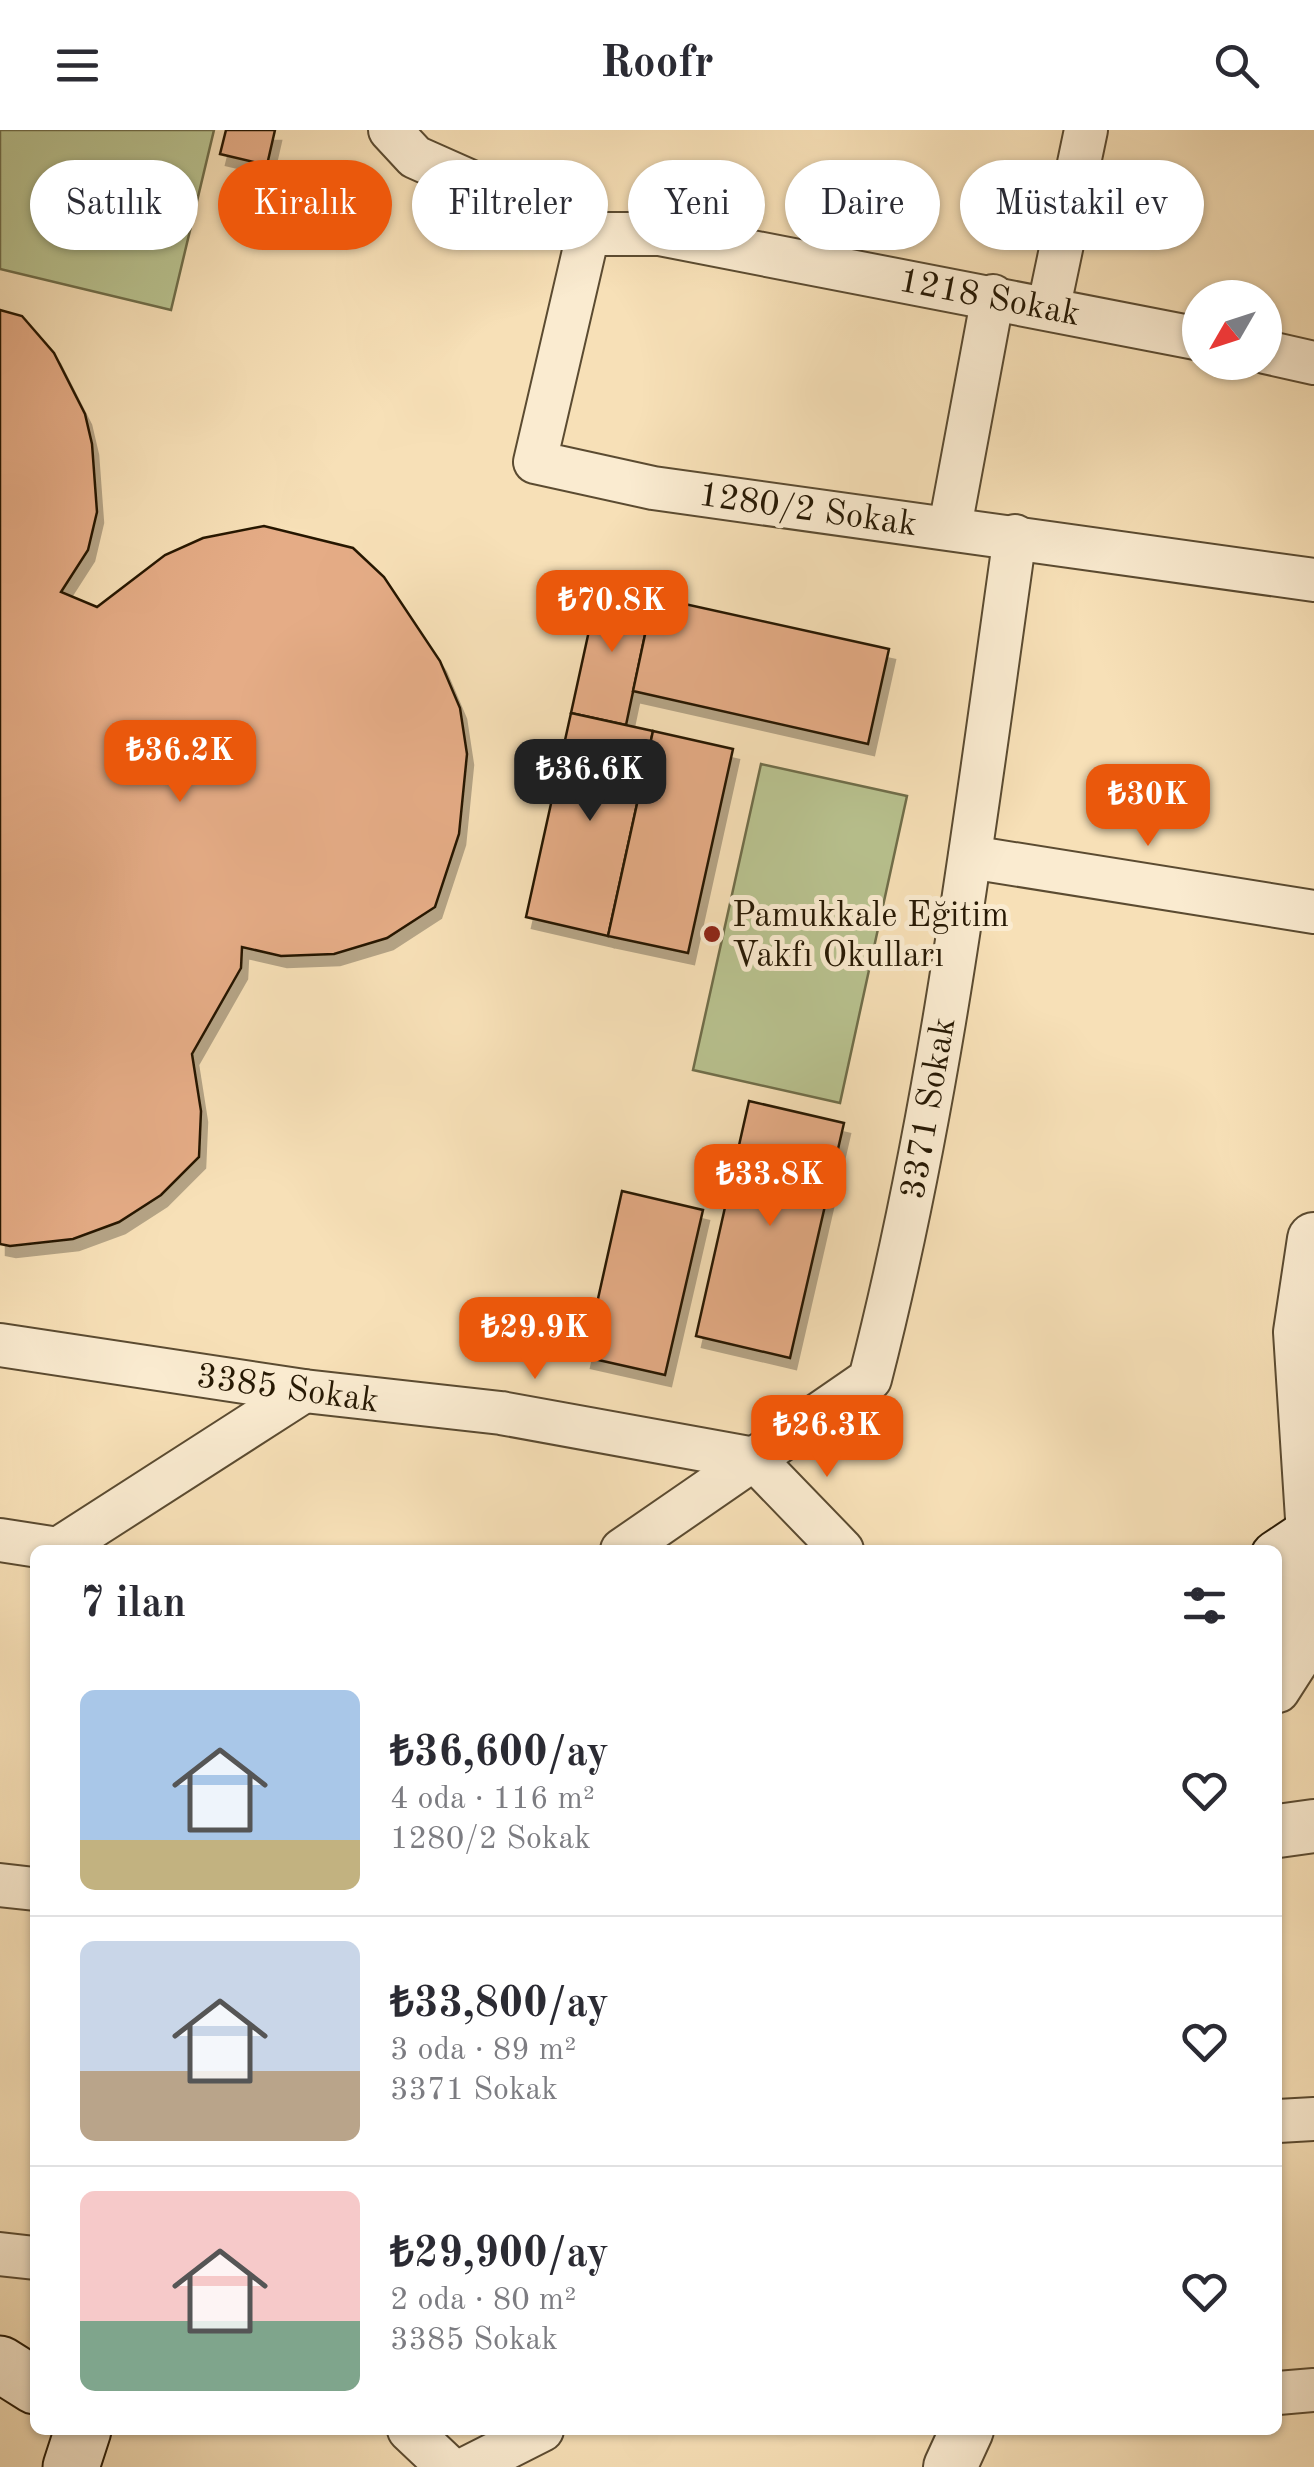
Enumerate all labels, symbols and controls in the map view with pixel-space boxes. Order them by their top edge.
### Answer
icon: menu [50,38,105,93]
icon: search [1209,38,1264,93]
text: Roofr [600,42,714,87]
chip: Satılık [30,160,198,250]
chip: Kiralık [218,160,392,250]
chip: Filtreler [412,160,608,250]
chip: Yeni [628,160,765,250]
chip: Daire [785,160,940,250]
chip: Müstakil ev [960,160,1204,250]
street label: 1218 Sokak [896,264,1083,333]
north arrow [1182,280,1282,380]
map controls [1182,280,1282,380]
street label: 1280/2 Sokak [696,478,919,543]
pin: ₺70.8K [531,570,693,655]
text: ₺70.8K [558,586,666,618]
pin: ₺36.2K [99,720,261,805]
text: ₺36.2K [126,736,234,768]
pin: ₺36.6K [509,739,671,824]
text: ₺36.6K [536,755,644,787]
pin: ₺30K [1089,764,1207,849]
text: ₺30K [1108,780,1188,812]
place label: Pamukkale Eğitim Vakfı Okulları [732,899,1009,974]
marker: Pamukkale Eğitim Vakfı Okulları [701,923,723,945]
street label: 3371 Sokak [896,1015,963,1202]
pin: ₺33.8K [689,1144,851,1229]
text: ₺33.8K [716,1160,824,1192]
pin: ₺29.9K [454,1297,616,1382]
text: ₺29.9K [481,1313,589,1345]
street label: 3385 Sokak [194,1359,381,1420]
pin: ₺26.3K [746,1395,908,1480]
text: ₺26.3K [773,1411,881,1443]
icon: filters [1177,1578,1232,1633]
text: 7 ilan [80,1584,186,1626]
icon: home [160,1730,280,1850]
text: ₺36,600/ay [390,1733,609,1775]
icon: heart [1177,1763,1232,1818]
text: 4 oda · 116 m² [390,1784,595,1816]
text: 1280/2 Sokak [390,1824,591,1856]
icon: home [160,1981,280,2101]
text: ₺33,800/ay [390,1984,609,2026]
icon: heart [1177,2014,1232,2069]
text: 3 oda · 89 m² [390,2035,576,2067]
text: 3371 Sokak [390,2075,558,2107]
icon: home [160,2231,280,2351]
text: ₺29,900/ay [390,2234,609,2276]
icon: heart [1177,2264,1232,2319]
text: 2 oda · 80 m² [390,2285,576,2317]
text: 3385 Sokak [390,2325,558,2357]

